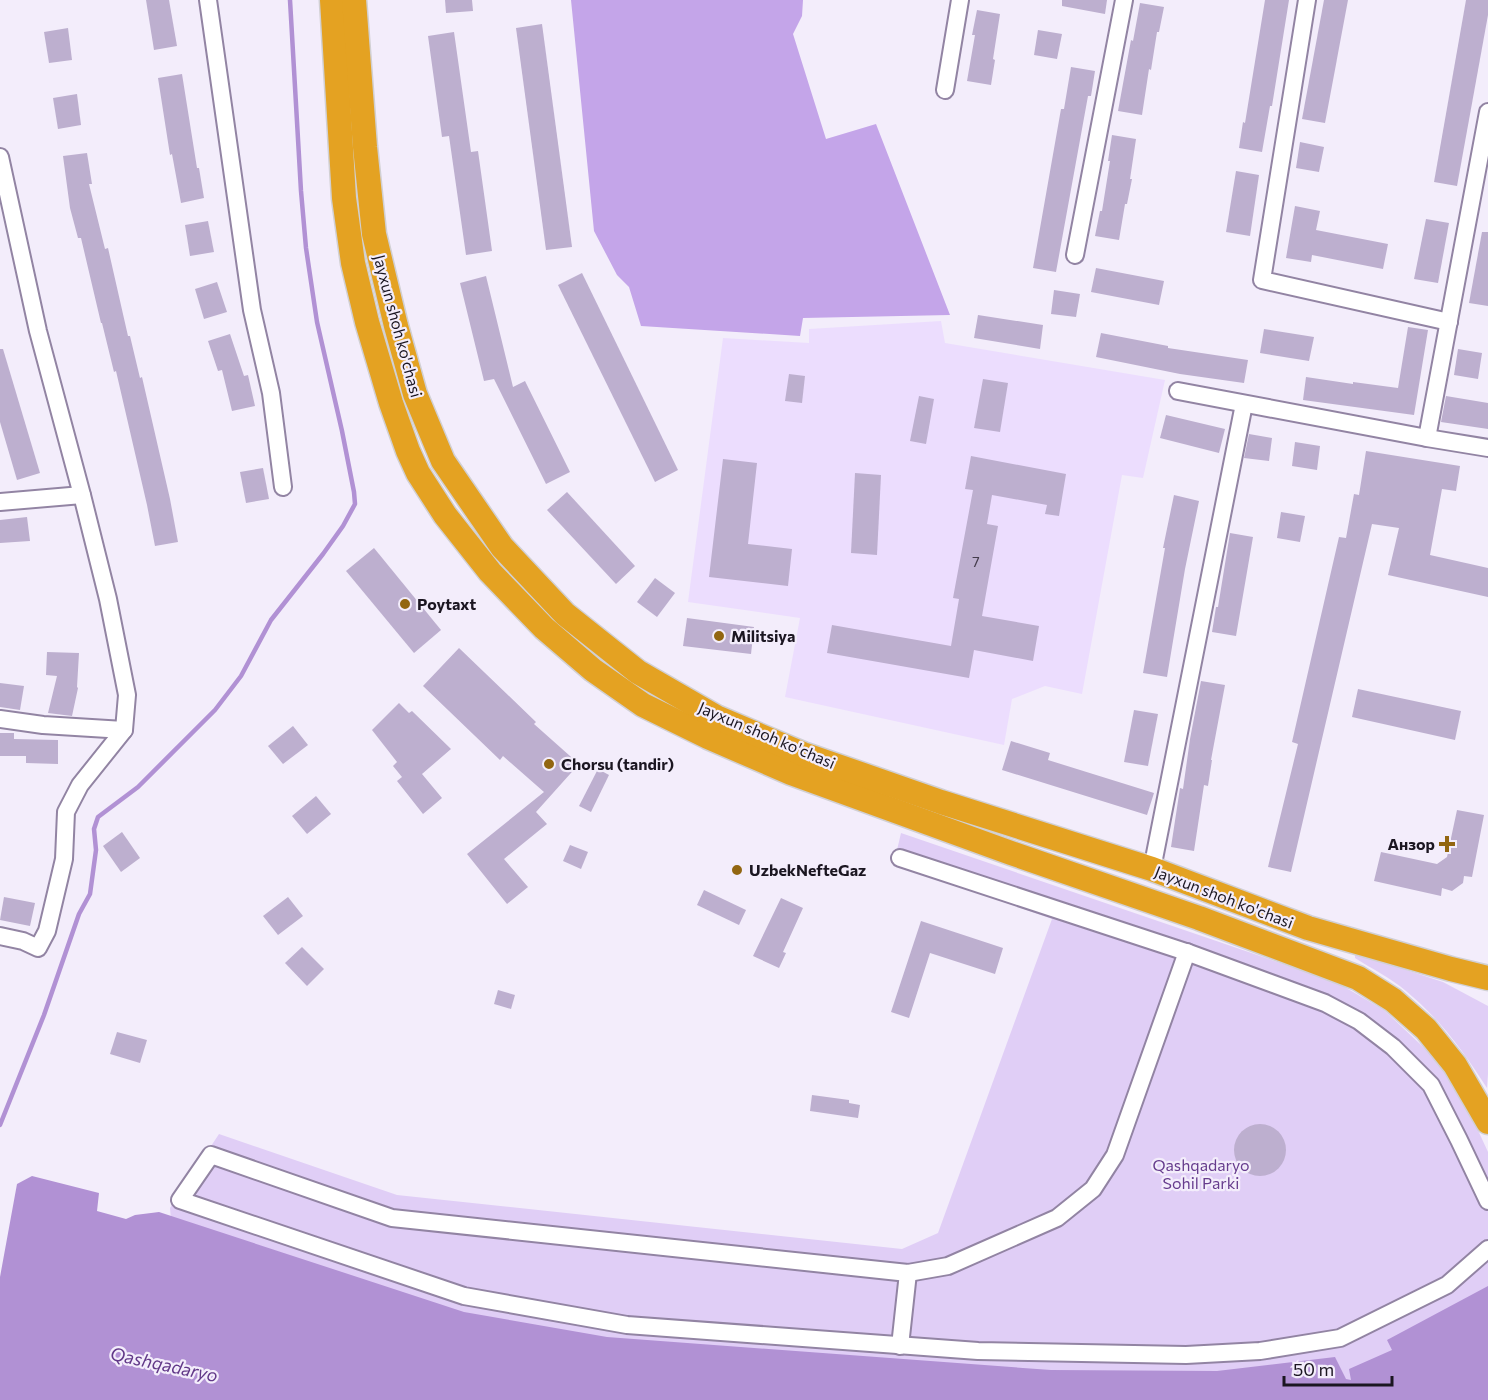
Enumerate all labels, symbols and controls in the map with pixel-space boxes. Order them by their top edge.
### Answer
street label: Jayxun shoh ko'chasi [370,252,427,399]
house number: 7 [972,553,980,570]
place label: Poytaxt [417,594,476,613]
marker: Poytaxt [398,597,412,611]
place label: Militsiya [731,626,795,645]
marker: Militsiya [712,629,726,643]
street label: Jayxun shoh ko'chasi [696,697,839,772]
place label: Chorsu (tandir) [561,754,674,773]
marker: Chorsu (tandir) [542,757,556,771]
place label: Анзор [1387,834,1435,853]
marker: Анзор [1440,837,1454,851]
place label: UzbekNefteGaz [749,860,866,879]
street label: Jayxun shoh ko'chasi [1152,861,1296,932]
marker: UzbekNefteGaz [730,863,744,877]
park label: Qashqadaryo Sohil Parki [1152,1155,1250,1192]
water label: Qashqadaryo [108,1342,220,1386]
scale bar [1284,1349,1392,1387]
text: 50 m [1293,1358,1334,1380]

